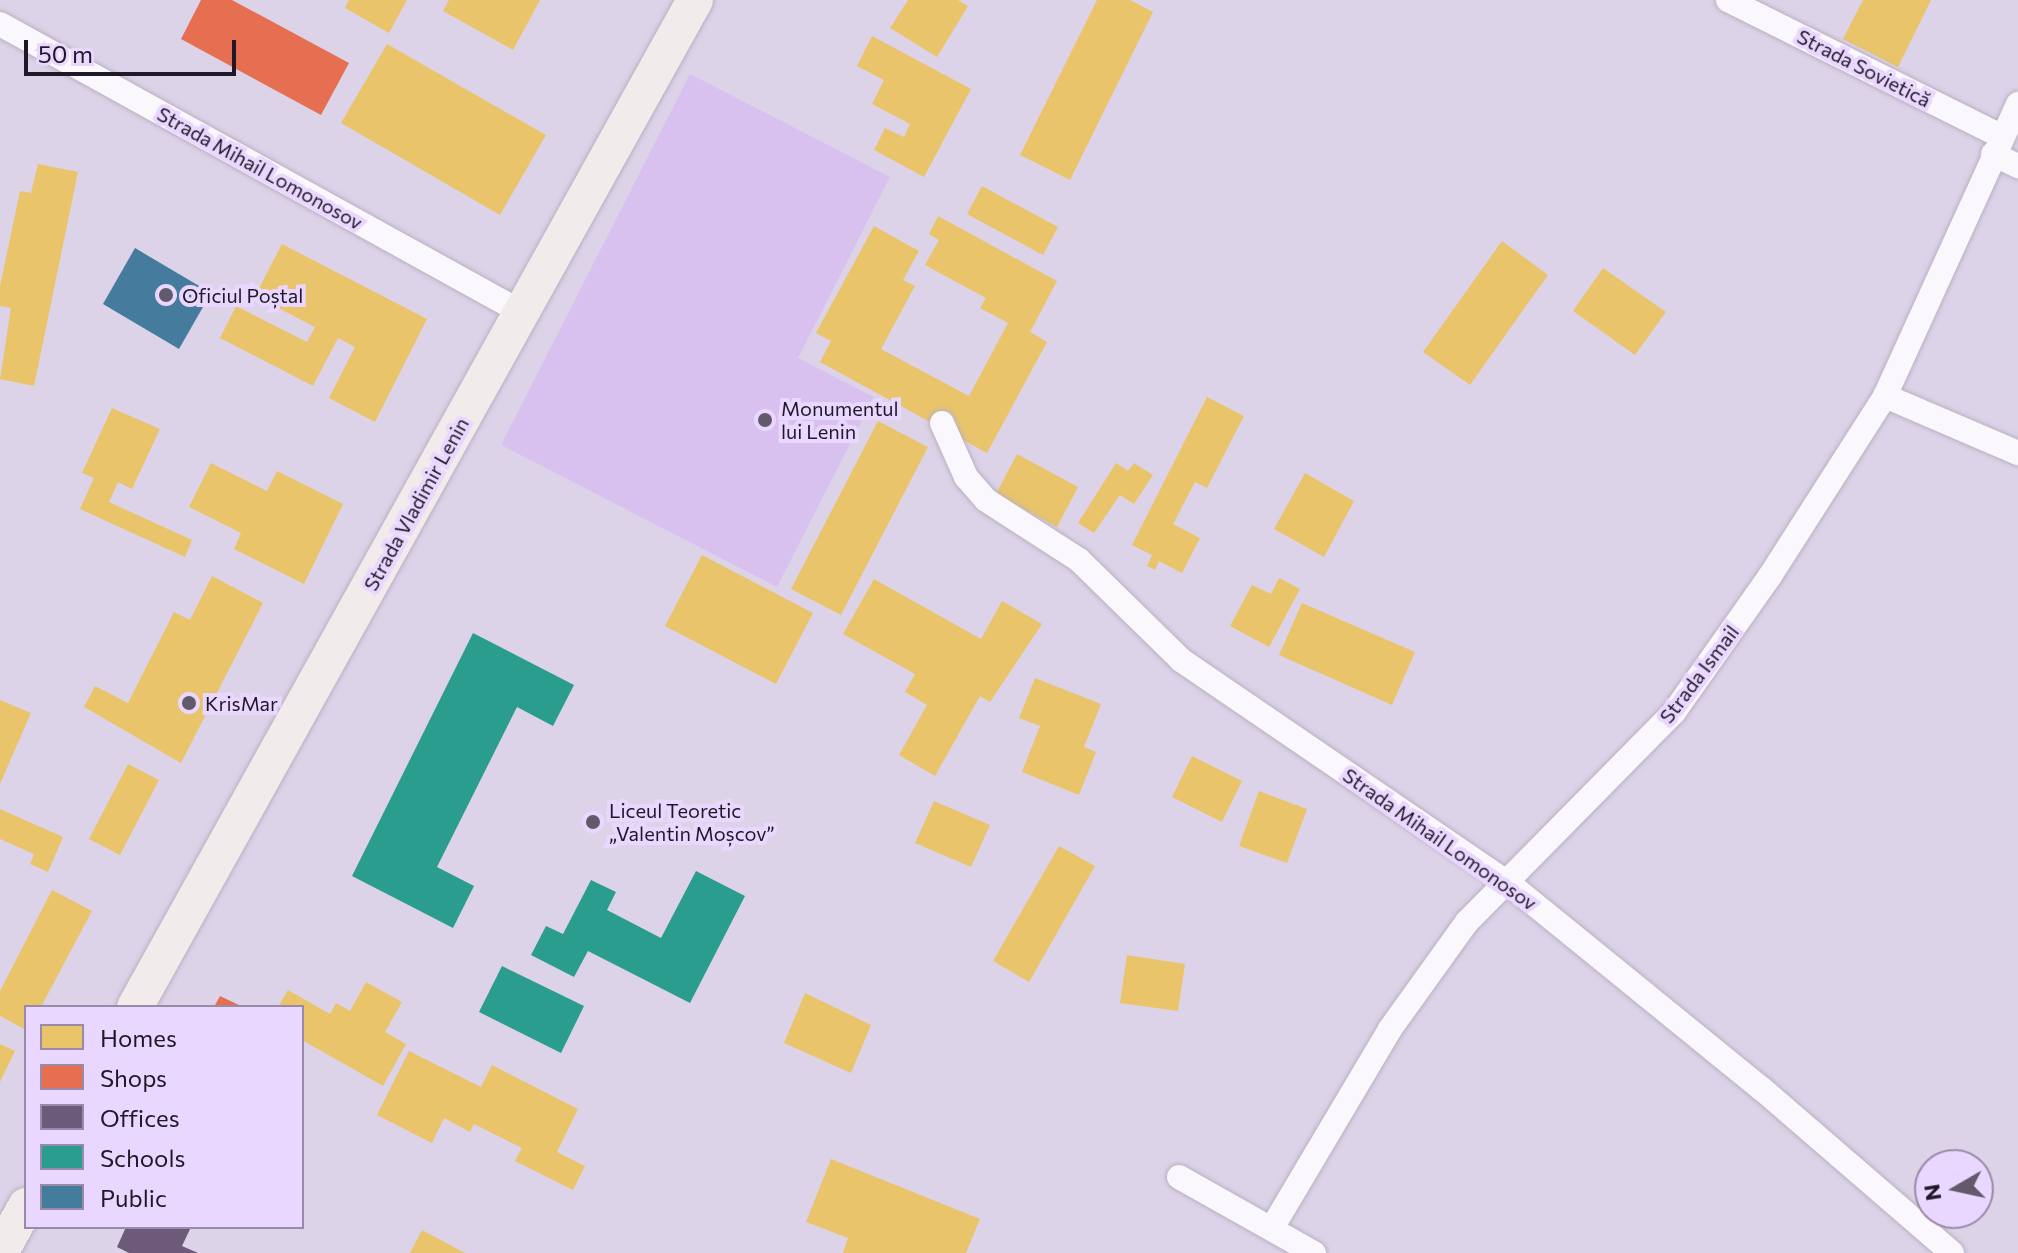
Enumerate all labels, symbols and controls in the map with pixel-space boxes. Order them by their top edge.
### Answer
scale bar [28,24,240,74]
street label: Strada Sovietică [1793,24,1935,112]
text: 50 m [38,39,93,68]
street label: Strada Mihail Lomonosov [153,101,367,235]
place label: Oficiul Poștal [182,283,303,307]
marker: Oficiul Poștal [157,286,175,304]
place label: Monumentul lui Lenin [781,396,899,443]
marker: Monumentul lui Lenin [756,411,774,429]
street label: Strada Vladimir Lenin [358,413,474,595]
street label: Strada Ismail [1654,620,1744,728]
place label: KrisMar [205,691,278,715]
marker: KrisMar [180,694,198,712]
street label: Strada Mihail Lomonosov [1338,763,1542,915]
place label: Liceul Teoretic „Valentin Moșcov” [609,798,775,845]
marker: Liceul Teoretic „Valentin Moșcov” [584,813,602,831]
legend [24,1005,304,1229]
text: Homes [100,1023,177,1052]
text: Shops [100,1063,167,1092]
text: Offices [100,1103,180,1132]
text: Schools [100,1143,185,1172]
north arrow [1914,1149,1994,1229]
text: N [1917,1182,1946,1203]
text: Public [100,1183,167,1212]

